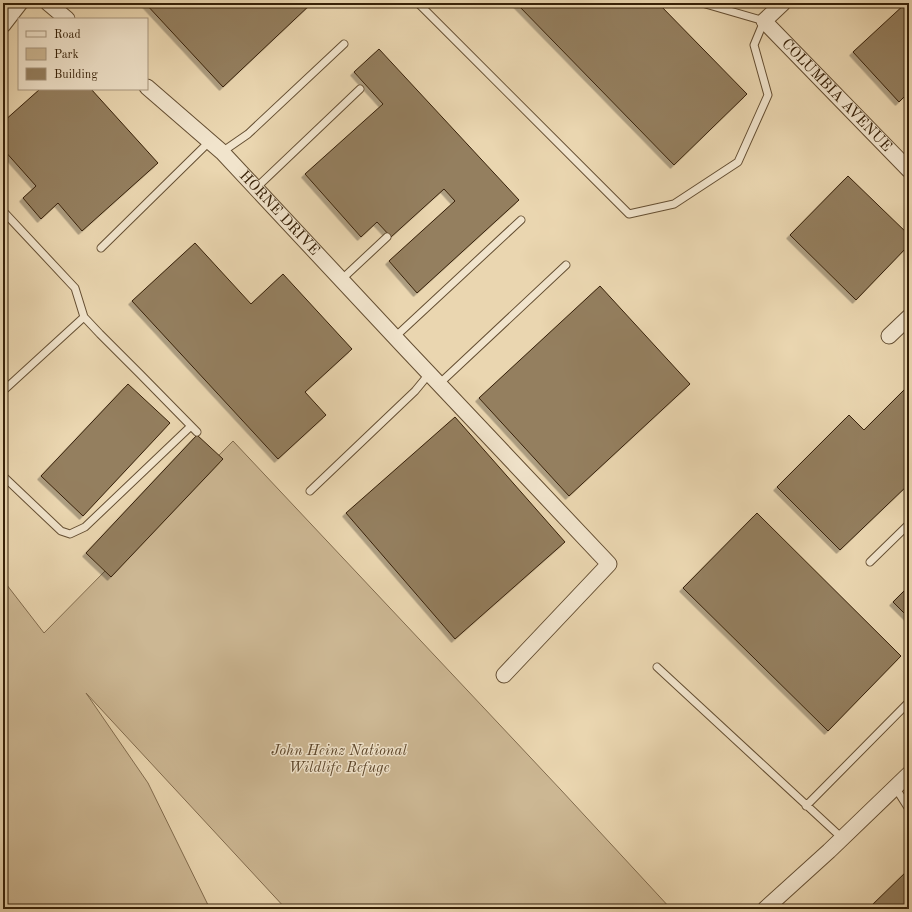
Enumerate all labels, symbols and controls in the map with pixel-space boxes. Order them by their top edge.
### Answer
legend [18,18,148,90]
text: Road [54,29,81,41]
street label: COLUMBIA AVENUE [779,36,894,155]
text: Park [54,49,79,61]
text: Building [54,69,98,81]
street label: HORNE DRIVE [236,168,322,258]
park label: John Heinz National Wildlife Refuge [271,744,407,776]

